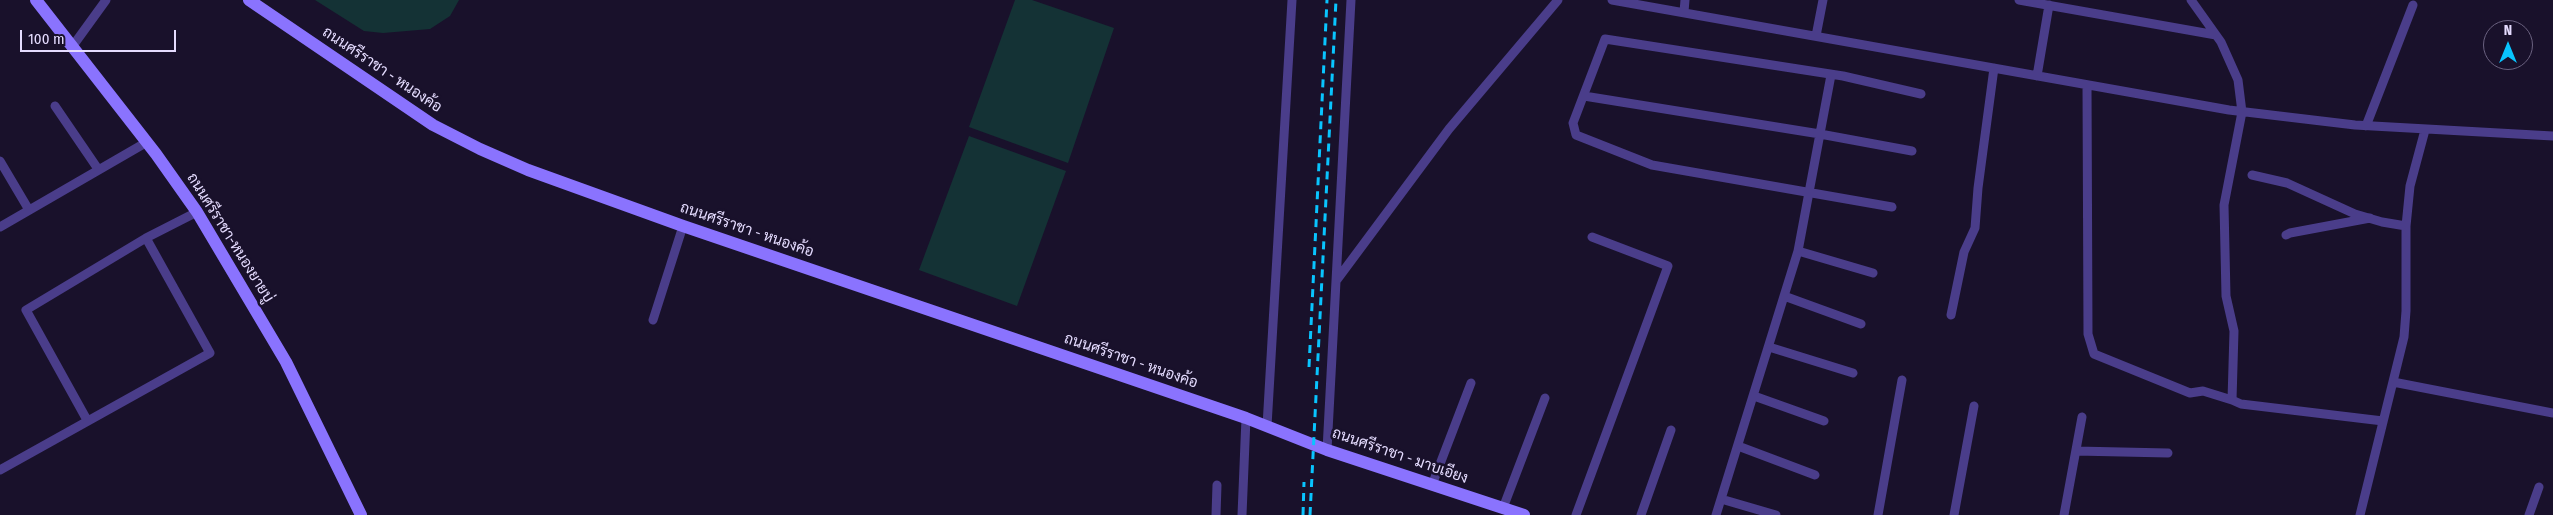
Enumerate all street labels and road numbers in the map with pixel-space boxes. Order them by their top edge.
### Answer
street label: ถนนศรีราชา - หนองค้อ [319,23,445,117]
street label: ถนนศรีราชา-หนองยายบู่ [183,170,277,306]
street label: ถนนศรีราชา - หนองค้อ [678,199,816,261]
street label: ถนนศรีราชา - หนองค้อ [1062,330,1200,392]
street label: ถนนศรีราชา - มาบเอียง [1330,424,1470,488]

